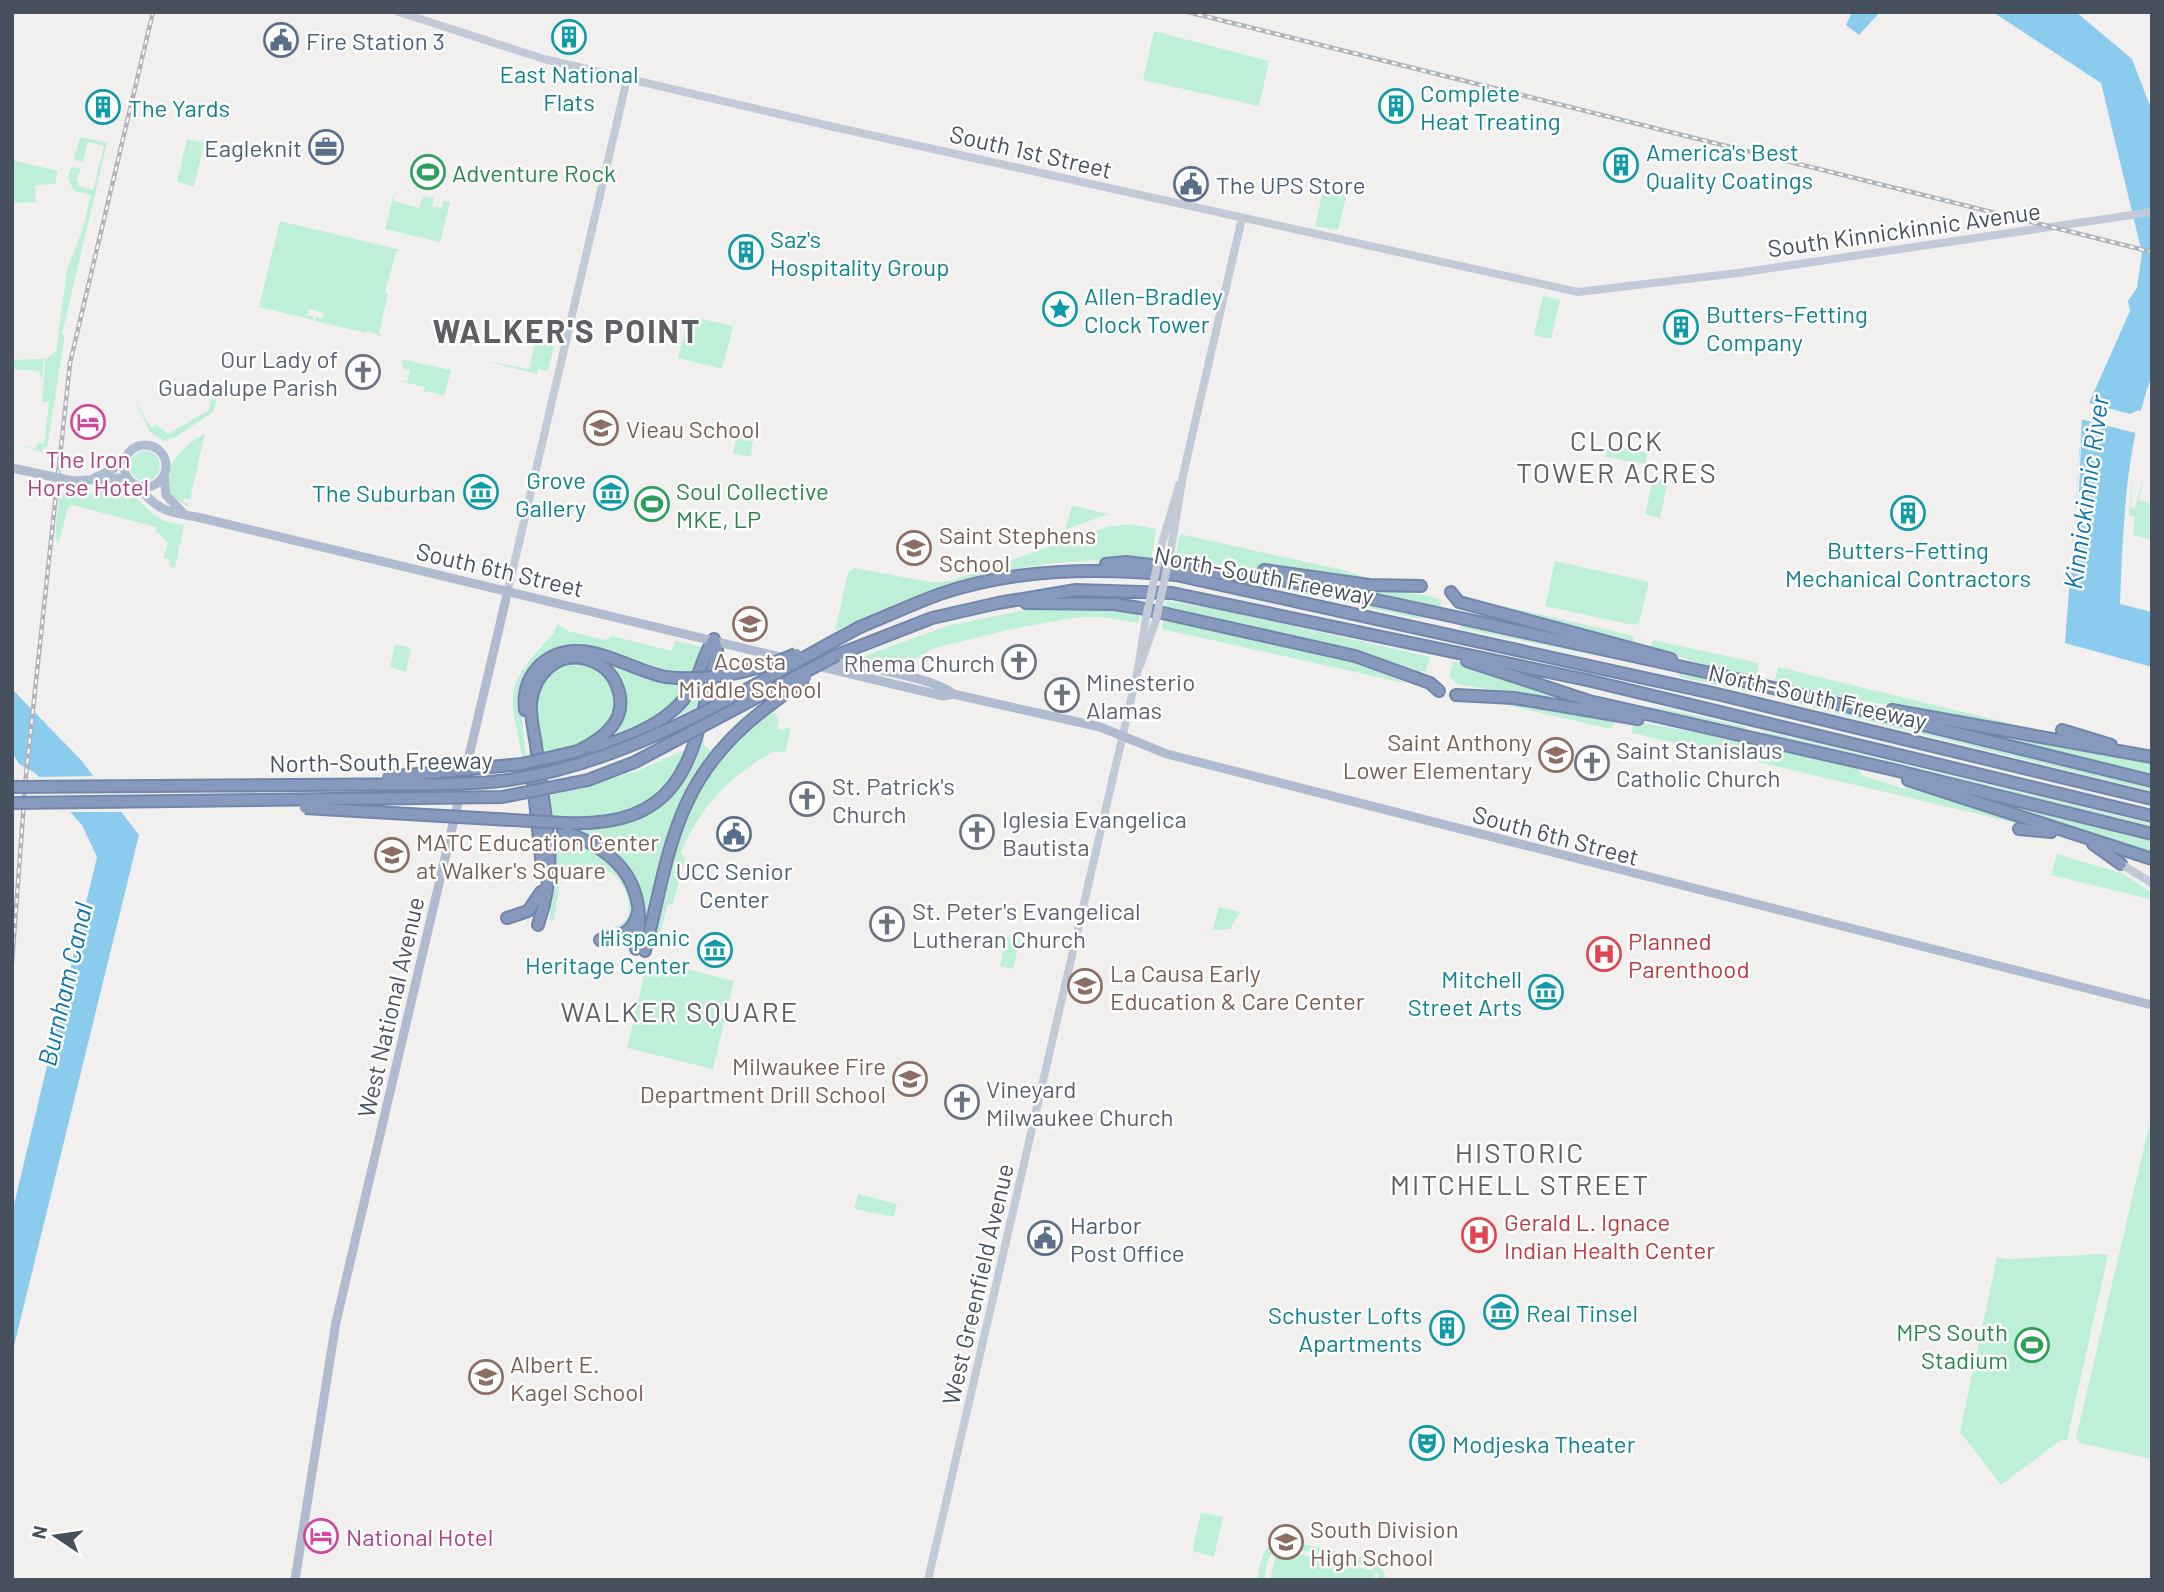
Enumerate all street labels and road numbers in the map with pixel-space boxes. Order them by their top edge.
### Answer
street label: South 1st Street [947,118,1115,184]
street label: South Kinnickinnic Avenue [1766,195,2042,263]
street label: South 6th Street [414,536,586,602]
street label: North-South Freeway [1152,539,1376,611]
street label: North-South Freeway [1706,657,1930,735]
street label: North-South Freeway [269,745,493,777]
street label: South 6th Street [1470,799,1642,871]
street label: West National Avenue [350,894,430,1120]
street label: West Greenfield Avenue [935,1161,1019,1407]

